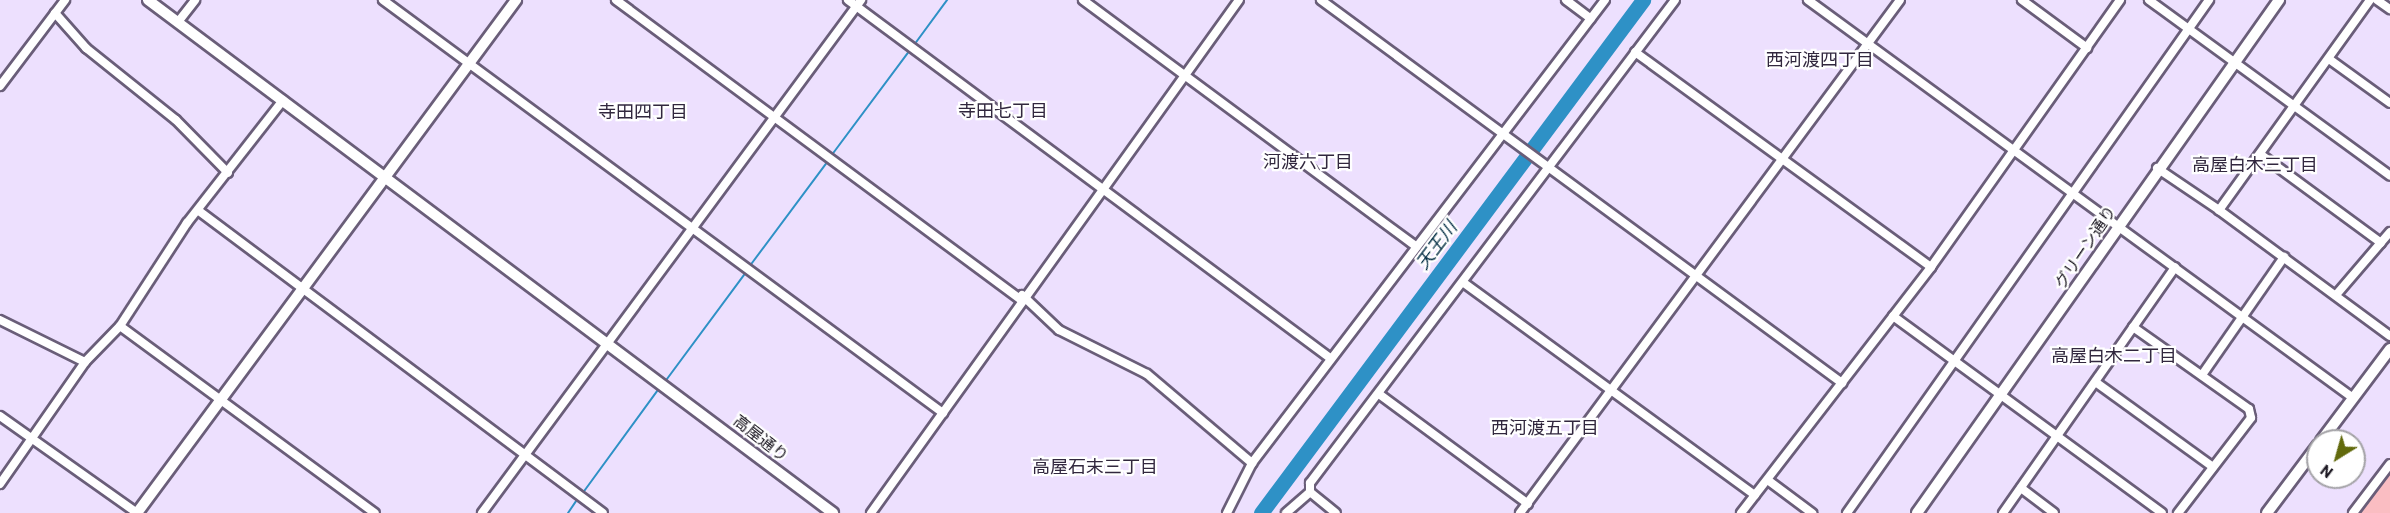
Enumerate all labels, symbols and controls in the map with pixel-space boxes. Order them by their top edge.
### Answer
district label: 西河渡四丁目 [1766,48,1874,70]
district label: 寺田七丁目 [958,99,1048,121]
district label: 寺田四丁目 [598,100,688,122]
district label: 河渡六丁目 [1263,150,1353,172]
district label: 高屋白木三丁目 [2192,153,2318,175]
street label: グリーン通り [2050,202,2120,292]
water label: 天王川 [1411,217,1461,273]
district label: 高屋白木二丁目 [2051,344,2177,366]
street label: 高屋通り [730,411,792,465]
district label: 西河渡五丁目 [1491,416,1599,438]
north arrow [2306,429,2366,489]
district label: 高屋石末三丁目 [1032,455,1158,477]
text: N [2316,461,2336,483]

